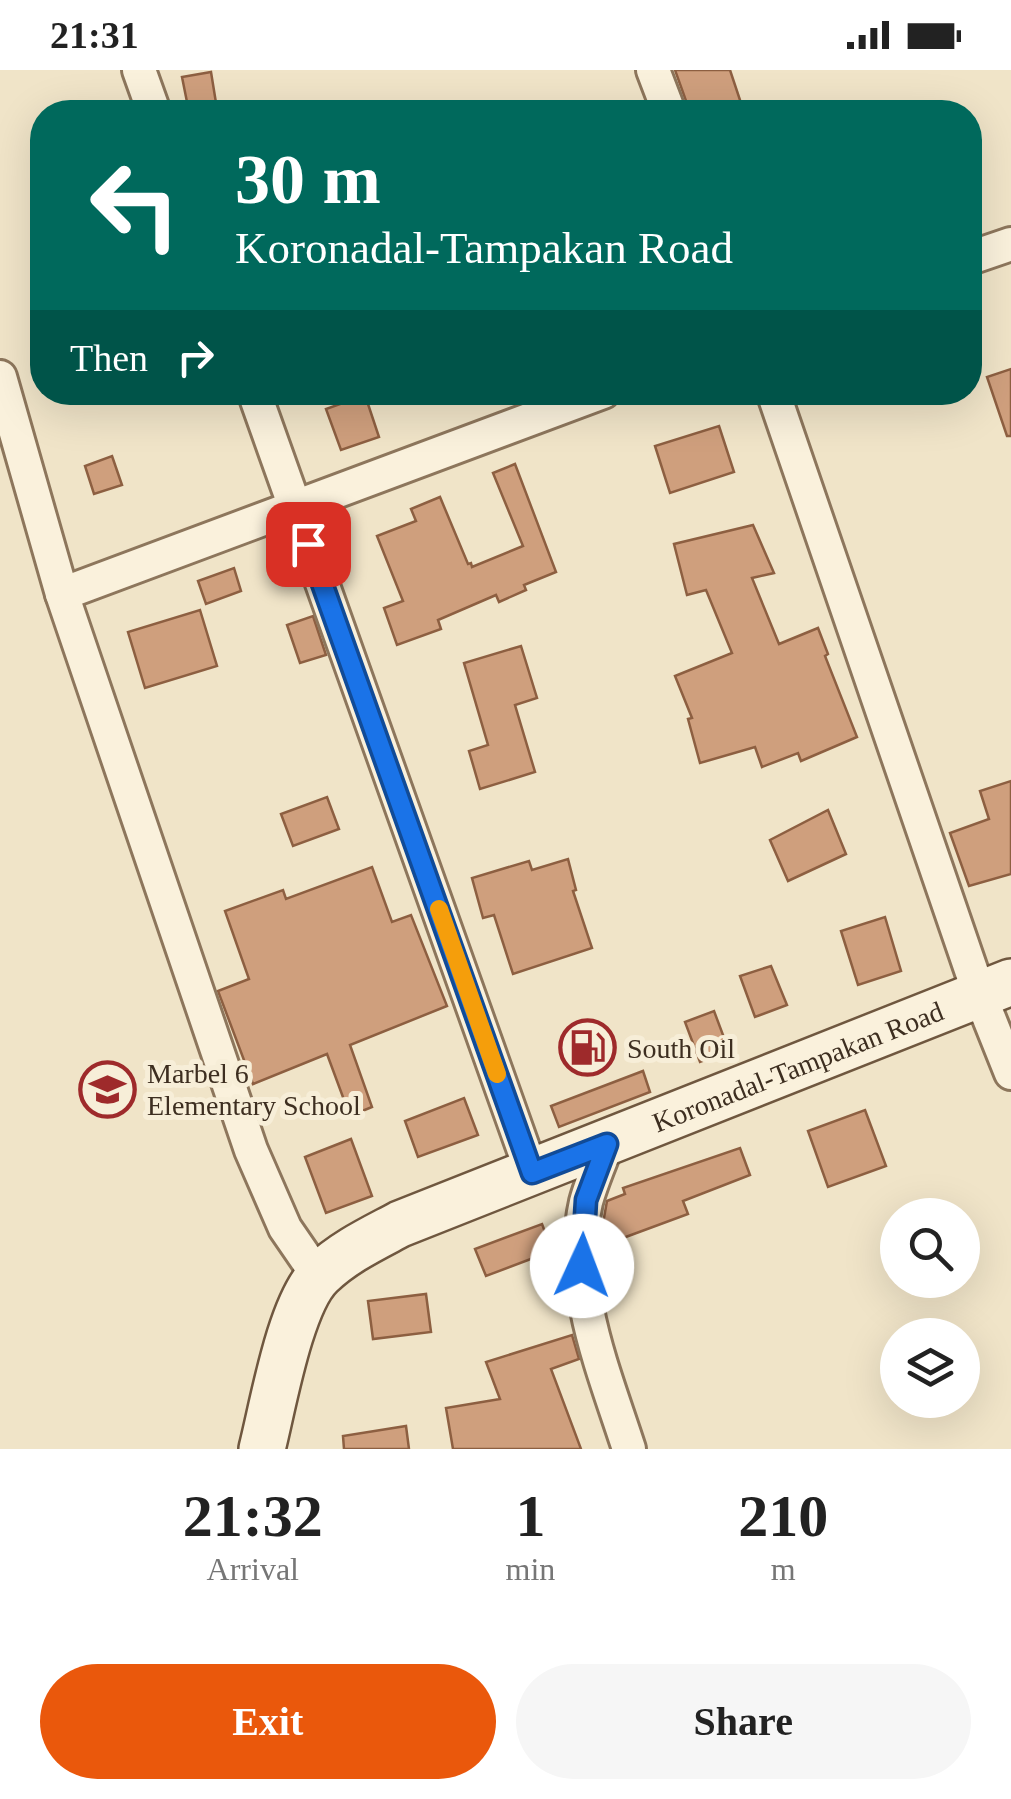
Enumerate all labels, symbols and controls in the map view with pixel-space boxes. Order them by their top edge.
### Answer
text: 21:31 [50,14,139,56]
icon: left [70,140,200,270]
text: 30 m [235,141,381,218]
text: Koronadal-Tampakan Road [235,223,733,273]
icon: right [168,330,223,385]
text: Then [70,337,148,379]
pin [266,502,351,587]
icon: arrive [281,517,336,572]
street label: Koronadal-Tampakan Road [648,995,948,1138]
fuel station icon: South Oil [558,1018,618,1078]
place label: South Oil [627,1033,735,1064]
place label: Marbel 6 Elementary School [147,1058,361,1121]
school or university icon: Marbel 6 Elementary School [78,1059,138,1119]
map controls [880,1198,980,1418]
button: search [880,1198,980,1298]
position arrow [530,1214,634,1318]
button: layers [880,1318,980,1418]
text: 21:32 [183,1483,323,1549]
text: 1 [515,1483,545,1549]
text: 210 [738,1483,828,1549]
text: Arrival [207,1551,299,1587]
text: min [506,1551,555,1587]
text: m [771,1551,796,1587]
button: Exit [40,1664,496,1779]
button: Share [516,1664,971,1779]

